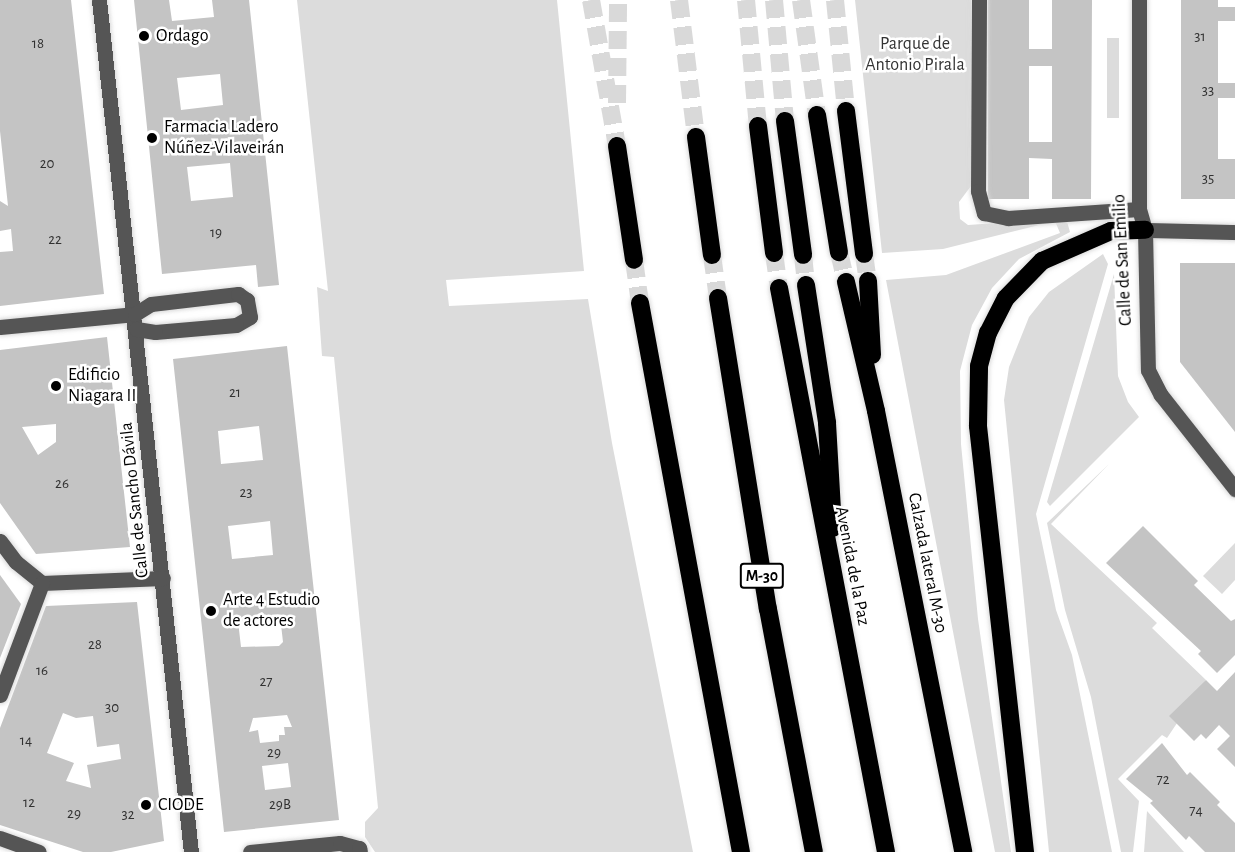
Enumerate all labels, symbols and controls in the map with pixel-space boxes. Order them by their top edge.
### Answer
place label: Ordago [156,25,208,47]
house number: 31 [1194,28,1206,46]
marker: Ordago [137,29,151,43]
park label: Parque de Antonio Pirala [865,34,965,76]
house number: 18 [32,35,44,53]
house number: 33 [1202,82,1214,100]
place label: Farmacia Ladero Núñez-Vilaveirán [164,117,284,160]
marker: Farmacia Ladero Núñez-Vilaveirán [145,131,159,145]
house number: 20 [40,155,54,173]
house number: 35 [1202,170,1214,188]
street label: Calle de San Emilio [1109,194,1137,326]
house number: 19 [210,224,222,242]
house number: 22 [48,231,62,249]
place label: Edificio Niagara II [68,365,136,407]
marker: Edificio Niagara II [49,379,63,393]
house number: 21 [229,384,241,402]
street label: Calle de Sancho Dávila [116,421,154,579]
house number: 26 [55,475,69,493]
house number: 23 [239,484,253,502]
street label: Calzada lateral M-30 [903,491,951,635]
street label: Avenida de la Paz [830,505,874,627]
road number: M-30 [740,563,784,589]
place label: Arte 4 Estudio de actores [223,590,320,632]
marker: Arte 4 Estudio de actores [204,604,218,618]
house number: 28 [88,636,102,654]
house number: 16 [36,662,48,680]
house number: 27 [259,673,273,691]
house number: 30 [105,699,119,717]
house number: 14 [20,732,32,750]
house number: 29 [267,744,281,762]
house number: 72 [1156,771,1170,789]
house number: 12 [23,794,35,812]
place label: CIODE [158,794,204,816]
house number: 29B [269,796,291,814]
marker: CIODE [139,798,153,812]
house number: 74 [1189,802,1203,820]
house number: 29 [67,805,81,823]
house number: 32 [121,806,135,824]

